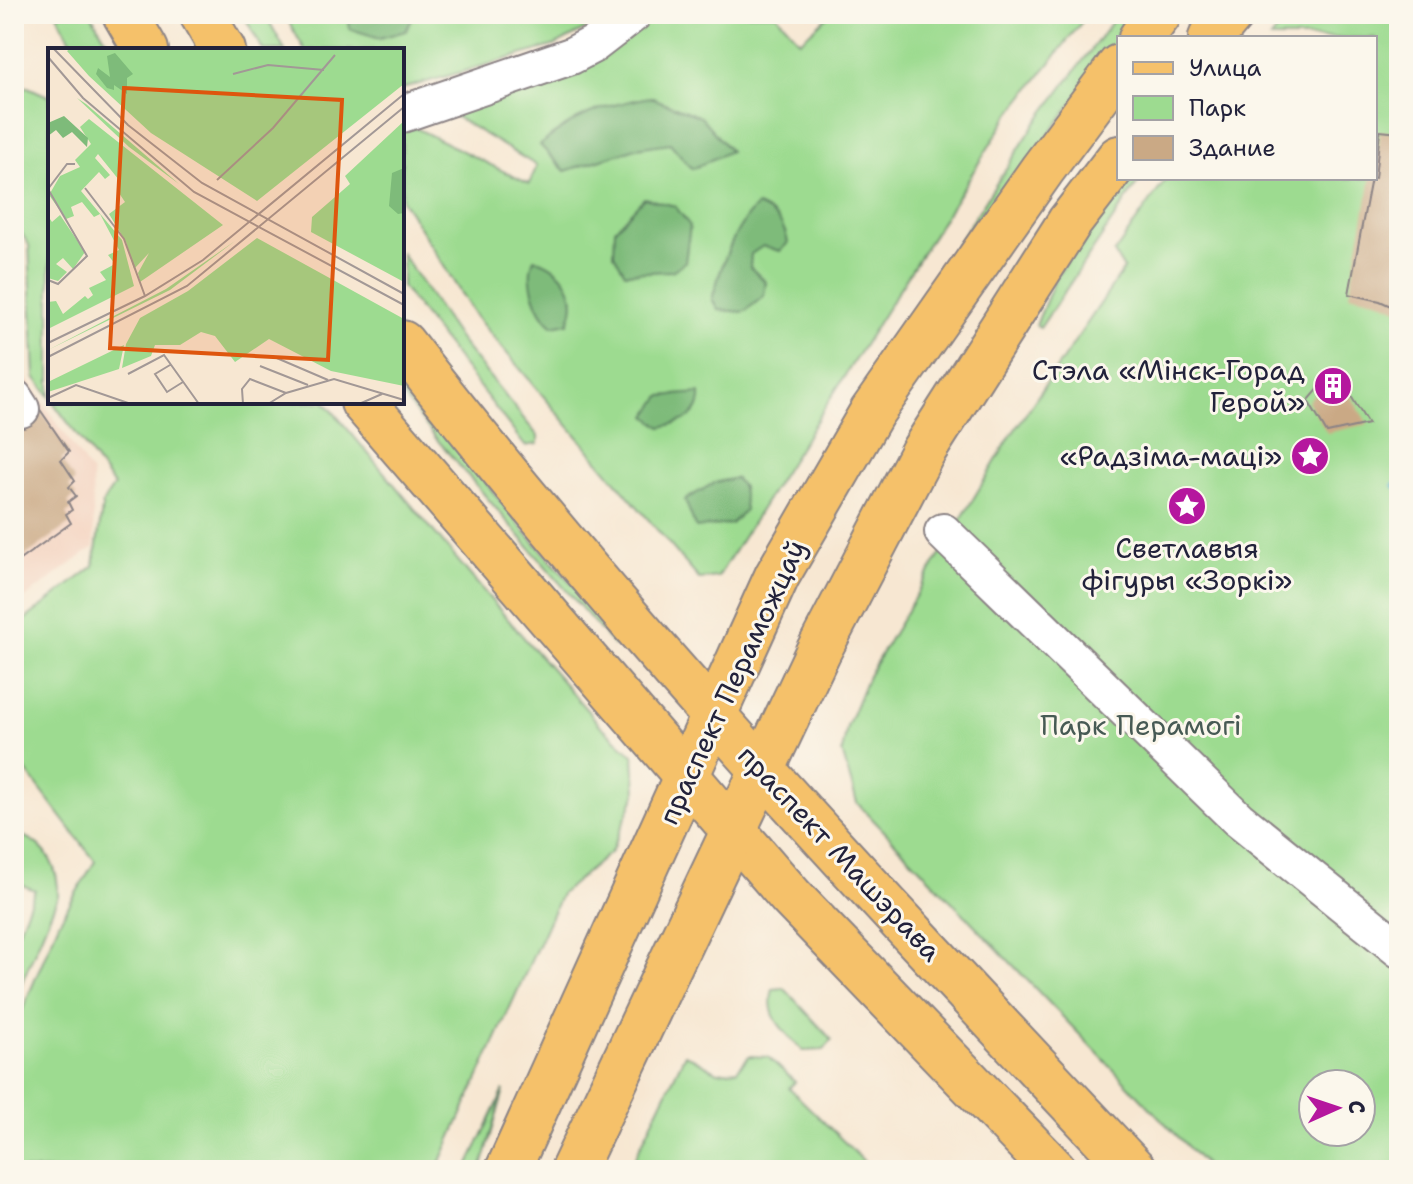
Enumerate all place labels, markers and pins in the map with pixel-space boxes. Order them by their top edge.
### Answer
place label: Стэла «Мінск-Горад Герой» [1032,351,1305,421]
building icon: Стэла «Мінск-Горад Герой» [1312,365,1354,407]
place icon: «Радзіма-маці» [1289,435,1331,477]
place label: «Радзіма-маці» [1060,437,1282,475]
place icon: Светлавыя фігуры «Зоркі» [1166,485,1208,527]
place label: Светлавыя фігуры «Зоркі» [1082,529,1292,599]

